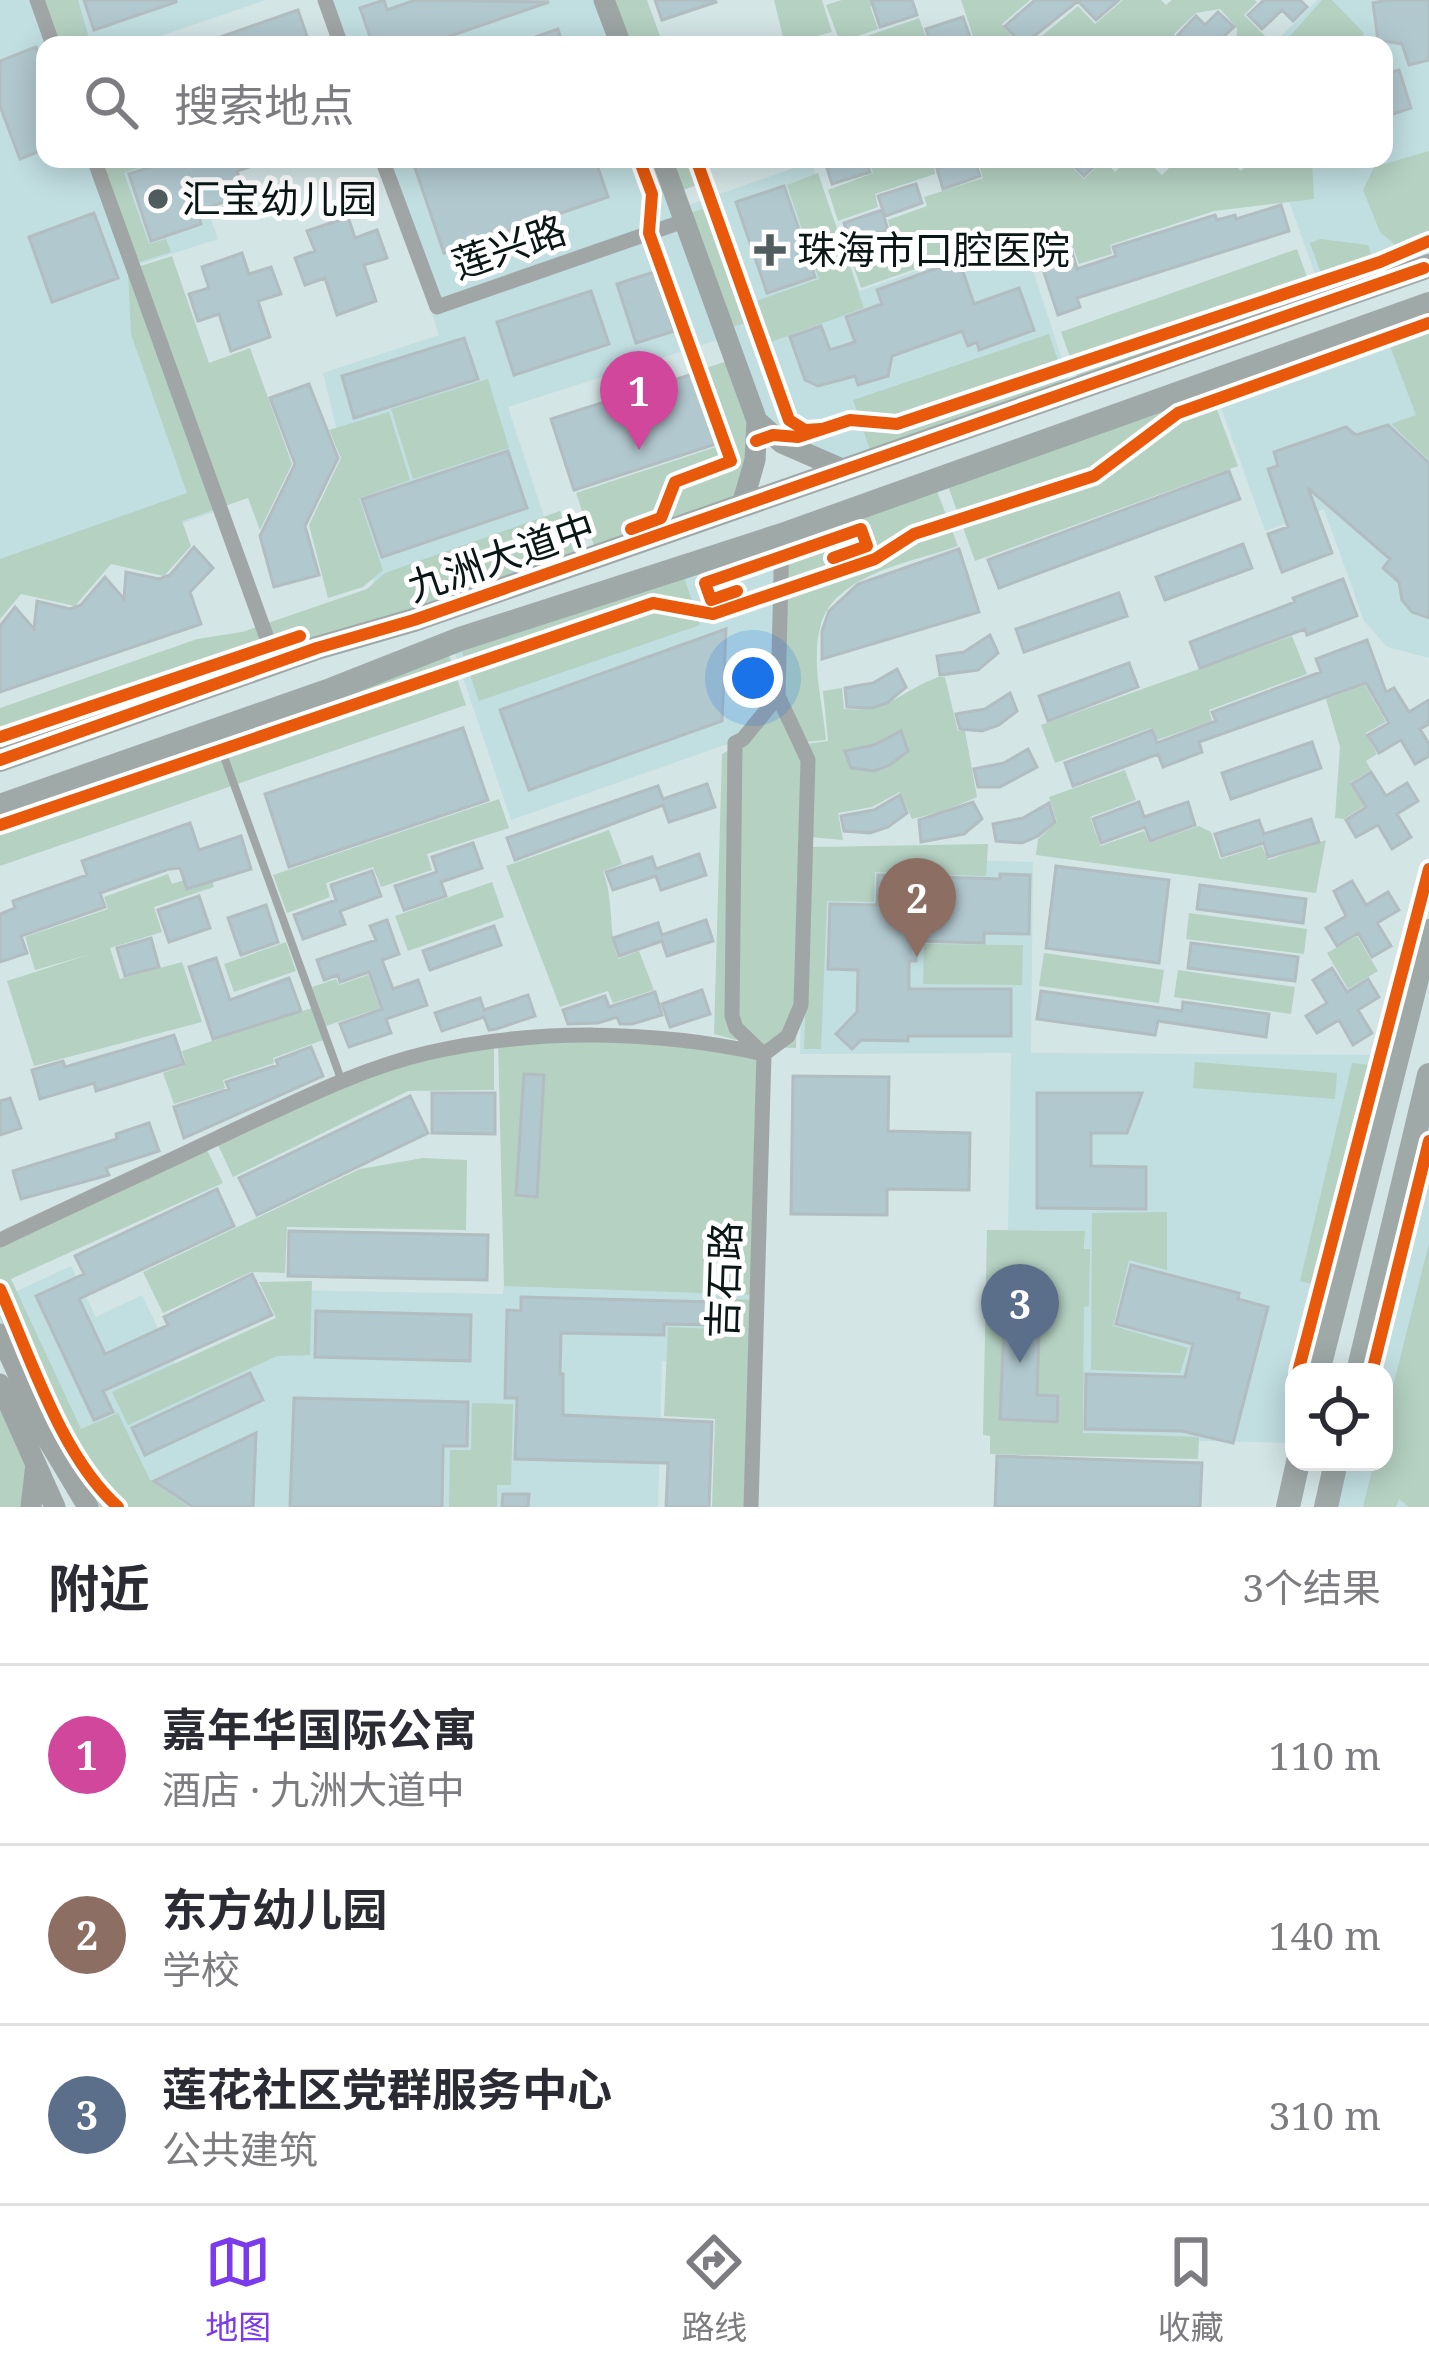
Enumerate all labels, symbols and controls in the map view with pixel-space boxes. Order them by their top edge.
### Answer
search box [36,36,1393,168]
icon: search [78,69,144,135]
text: 搜索地点 [174,74,354,135]
place label: 汇宝幼儿园 [182,171,377,224]
marker: 汇宝幼儿园 [145,186,171,212]
street label: 莲兴路 [445,201,572,290]
place label: 珠海市口腔医院 [797,222,1070,275]
marker: 珠海市口腔医院 [754,234,786,266]
pin: 1 [600,351,678,450]
street label: 九洲大道中 [400,499,601,612]
your location [723,648,783,708]
pin: 2 [878,858,956,957]
street label: 吉石路 [694,1221,751,1339]
pin: 3 [981,1264,1059,1363]
map controls [1285,1363,1393,1471]
button: locate [1285,1363,1393,1471]
text: 附近 [48,1552,150,1622]
text: 3个结果 [1242,1560,1381,1613]
text: 嘉年华国际公寓 [162,1698,477,1759]
text: 1 [76,1728,98,1781]
text: 110 m [1269,1728,1381,1781]
text: 酒店 · 九洲大道中 [162,1762,465,1815]
text: 东方幼儿园 [162,1878,387,1939]
text: 2 [76,1908,98,1961]
text: 140 m [1269,1908,1381,1961]
text: 学校 [162,1942,240,1995]
text: 莲花社区党群服务中心 [162,2058,612,2119]
text: 3 [76,2088,98,2141]
text: 310 m [1269,2088,1381,2141]
text: 公共建筑 [162,2122,318,2175]
tab: 地图 [205,2229,271,2349]
tab: 路线 [681,2229,747,2349]
tab: 收藏 [1158,2229,1224,2349]

